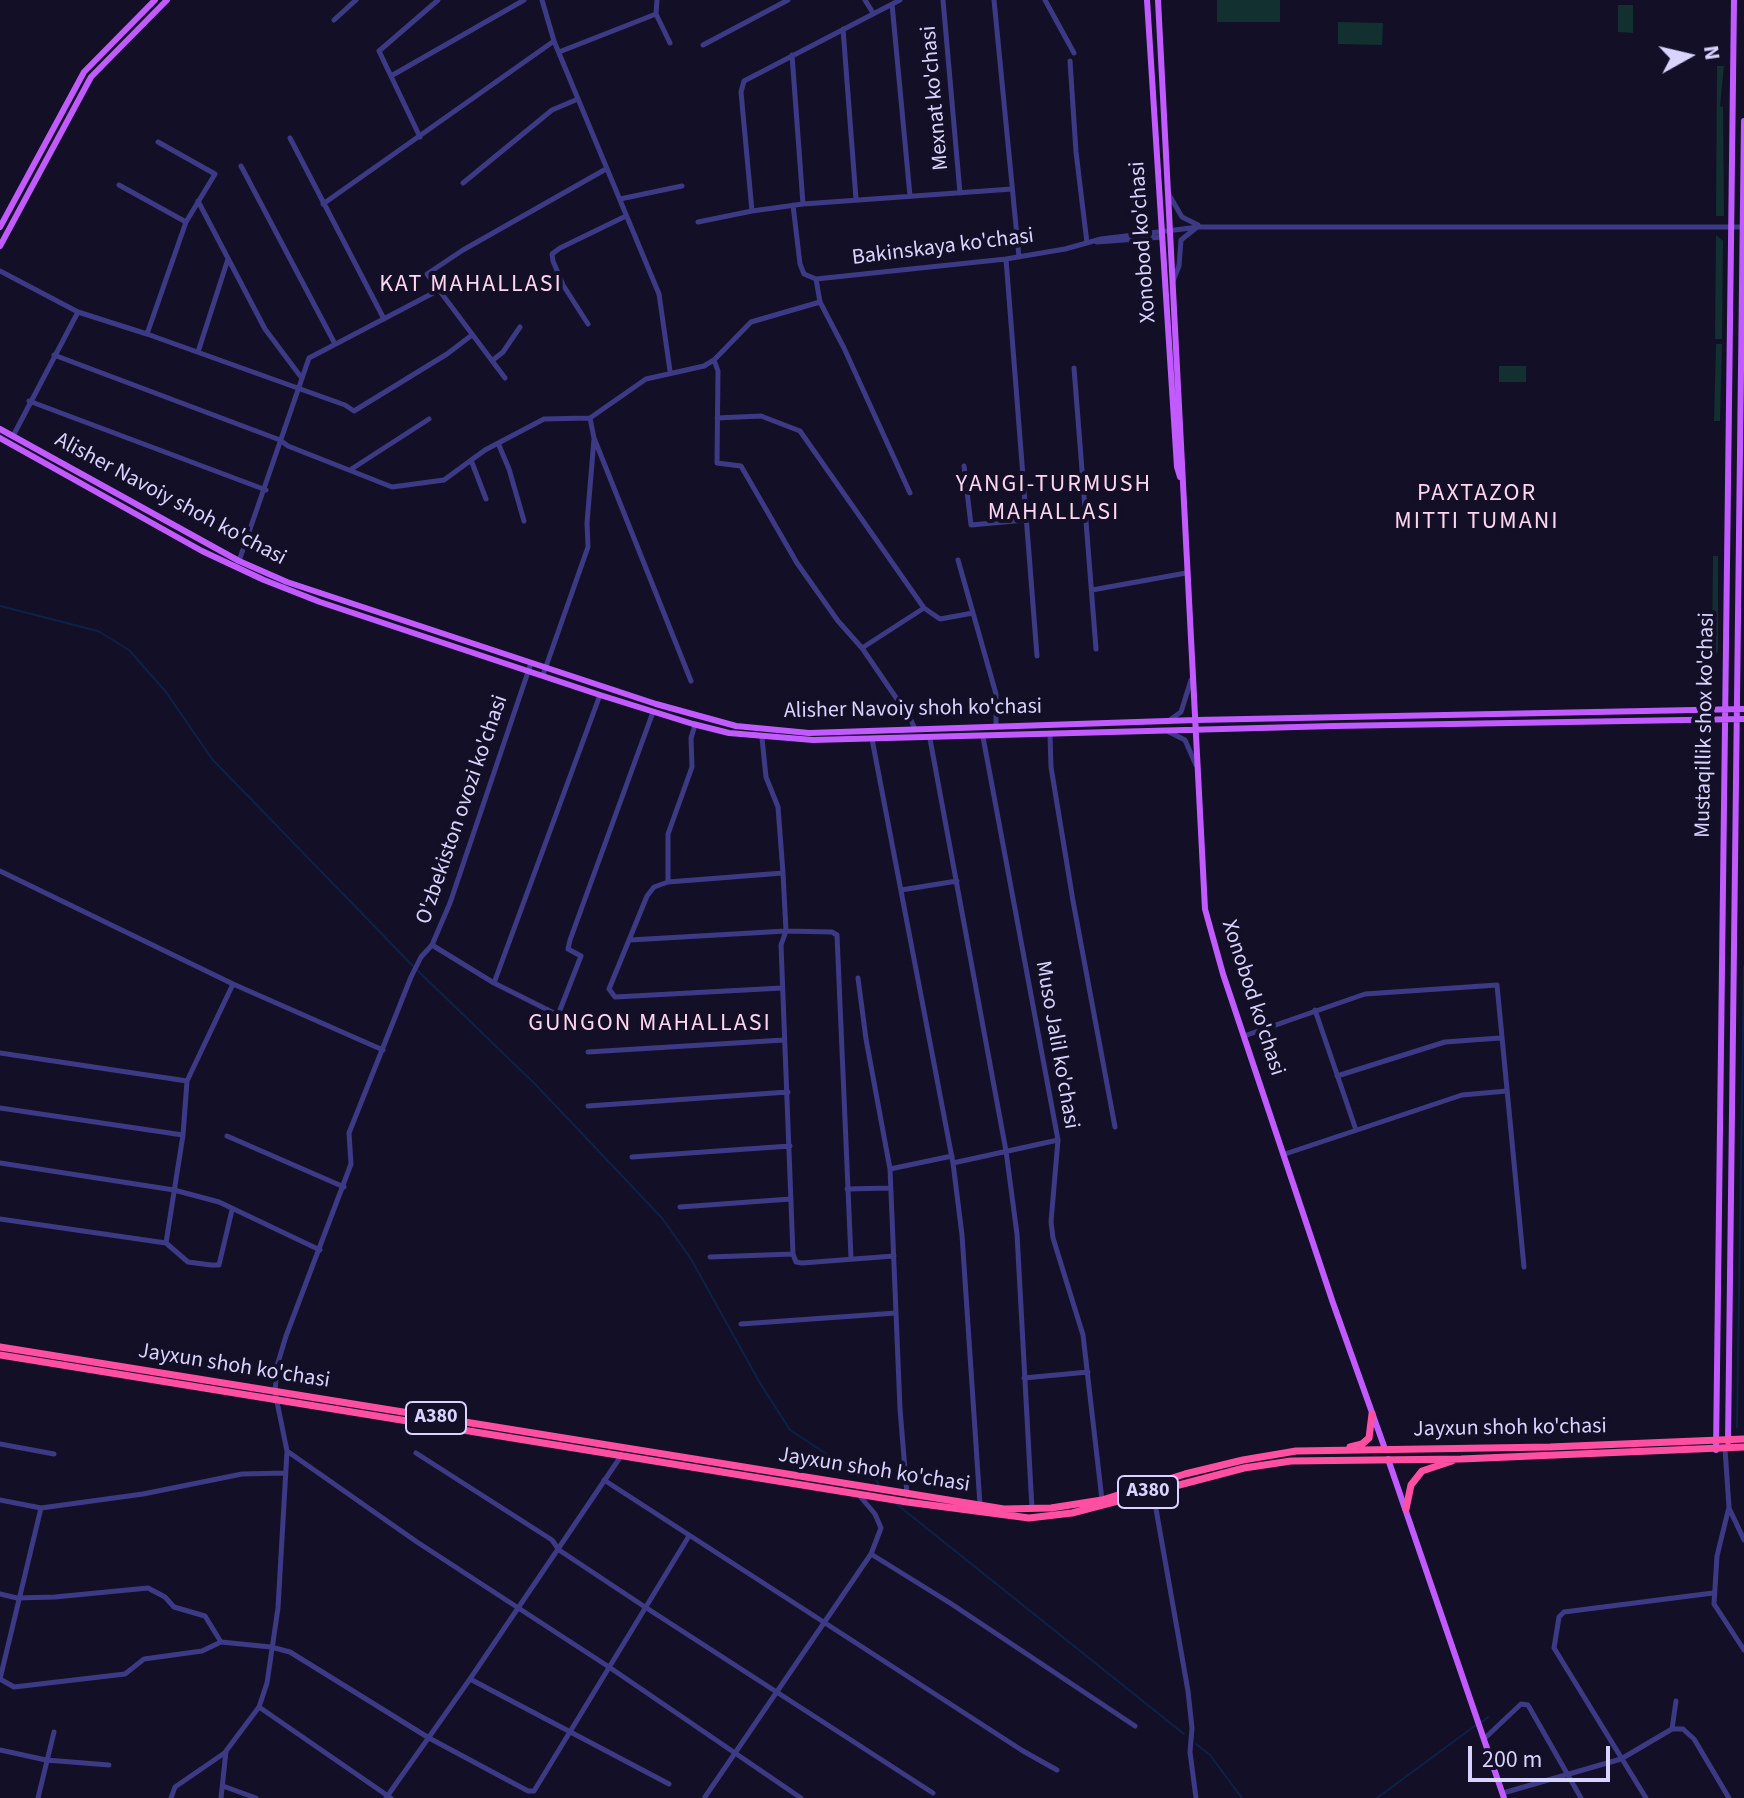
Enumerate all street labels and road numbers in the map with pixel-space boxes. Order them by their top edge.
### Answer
street label: Mexnat ko'chasi [917,24,955,172]
street label: Xonobod ko'chasi [1125,160,1163,324]
street label: Bakinskaya ko'chasi [851,224,1035,272]
street label: Alisher Navoiy shoh ko'chasi [50,428,290,572]
street label: Mustaqillik shox ko'chasi [1691,612,1721,838]
street label: O'zbekiston ovozi ko'chasi [411,692,515,928]
street label: Alisher Navoiy shoh ko'chasi [784,695,1042,725]
street label: Xonobod ko'chasi [1214,917,1290,1079]
street label: Muso Jalil ko'chasi [1028,959,1084,1131]
street label: Jayxun shoh ko'chasi [136,1339,332,1395]
road number: A380 [406,1402,466,1434]
street label: Jayxun shoh ko'chasi [1413,1414,1607,1444]
street label: Jayxun shoh ko'chasi [776,1443,972,1499]
road number: A380 [1118,1476,1178,1508]

